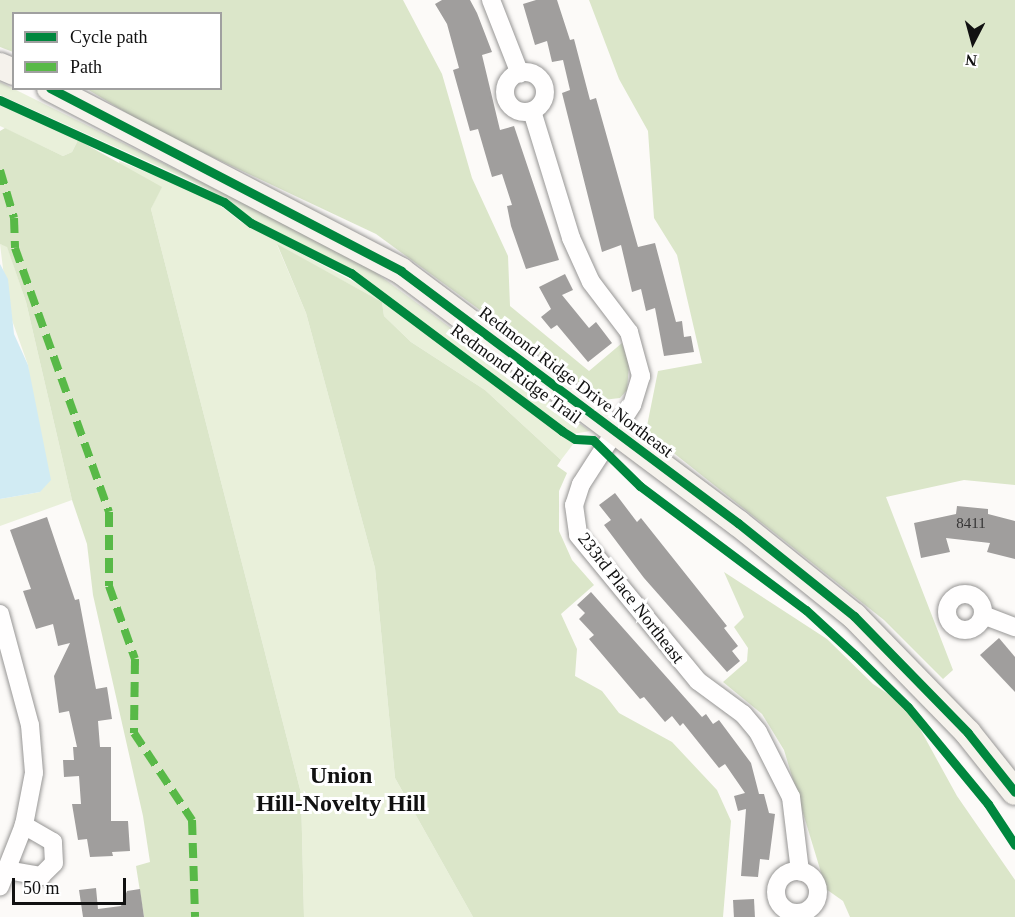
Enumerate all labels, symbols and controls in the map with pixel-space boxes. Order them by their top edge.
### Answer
legend [12,12,222,90]
north arrow [943,12,1003,72]
text: Cycle path [70,27,147,47]
text: N [964,51,978,69]
text: Path [70,57,102,77]
street label: Redmond Ridge Drive Northeast [475,302,677,462]
street label: Redmond Ridge Trail [446,319,586,429]
house number: 8411 [956,515,986,533]
street label: 233rd Place Northeast [573,528,689,668]
district label: Union Hill-Novelty Hill [256,762,426,818]
scale bar [15,866,129,904]
text: 50 m [23,878,60,898]

